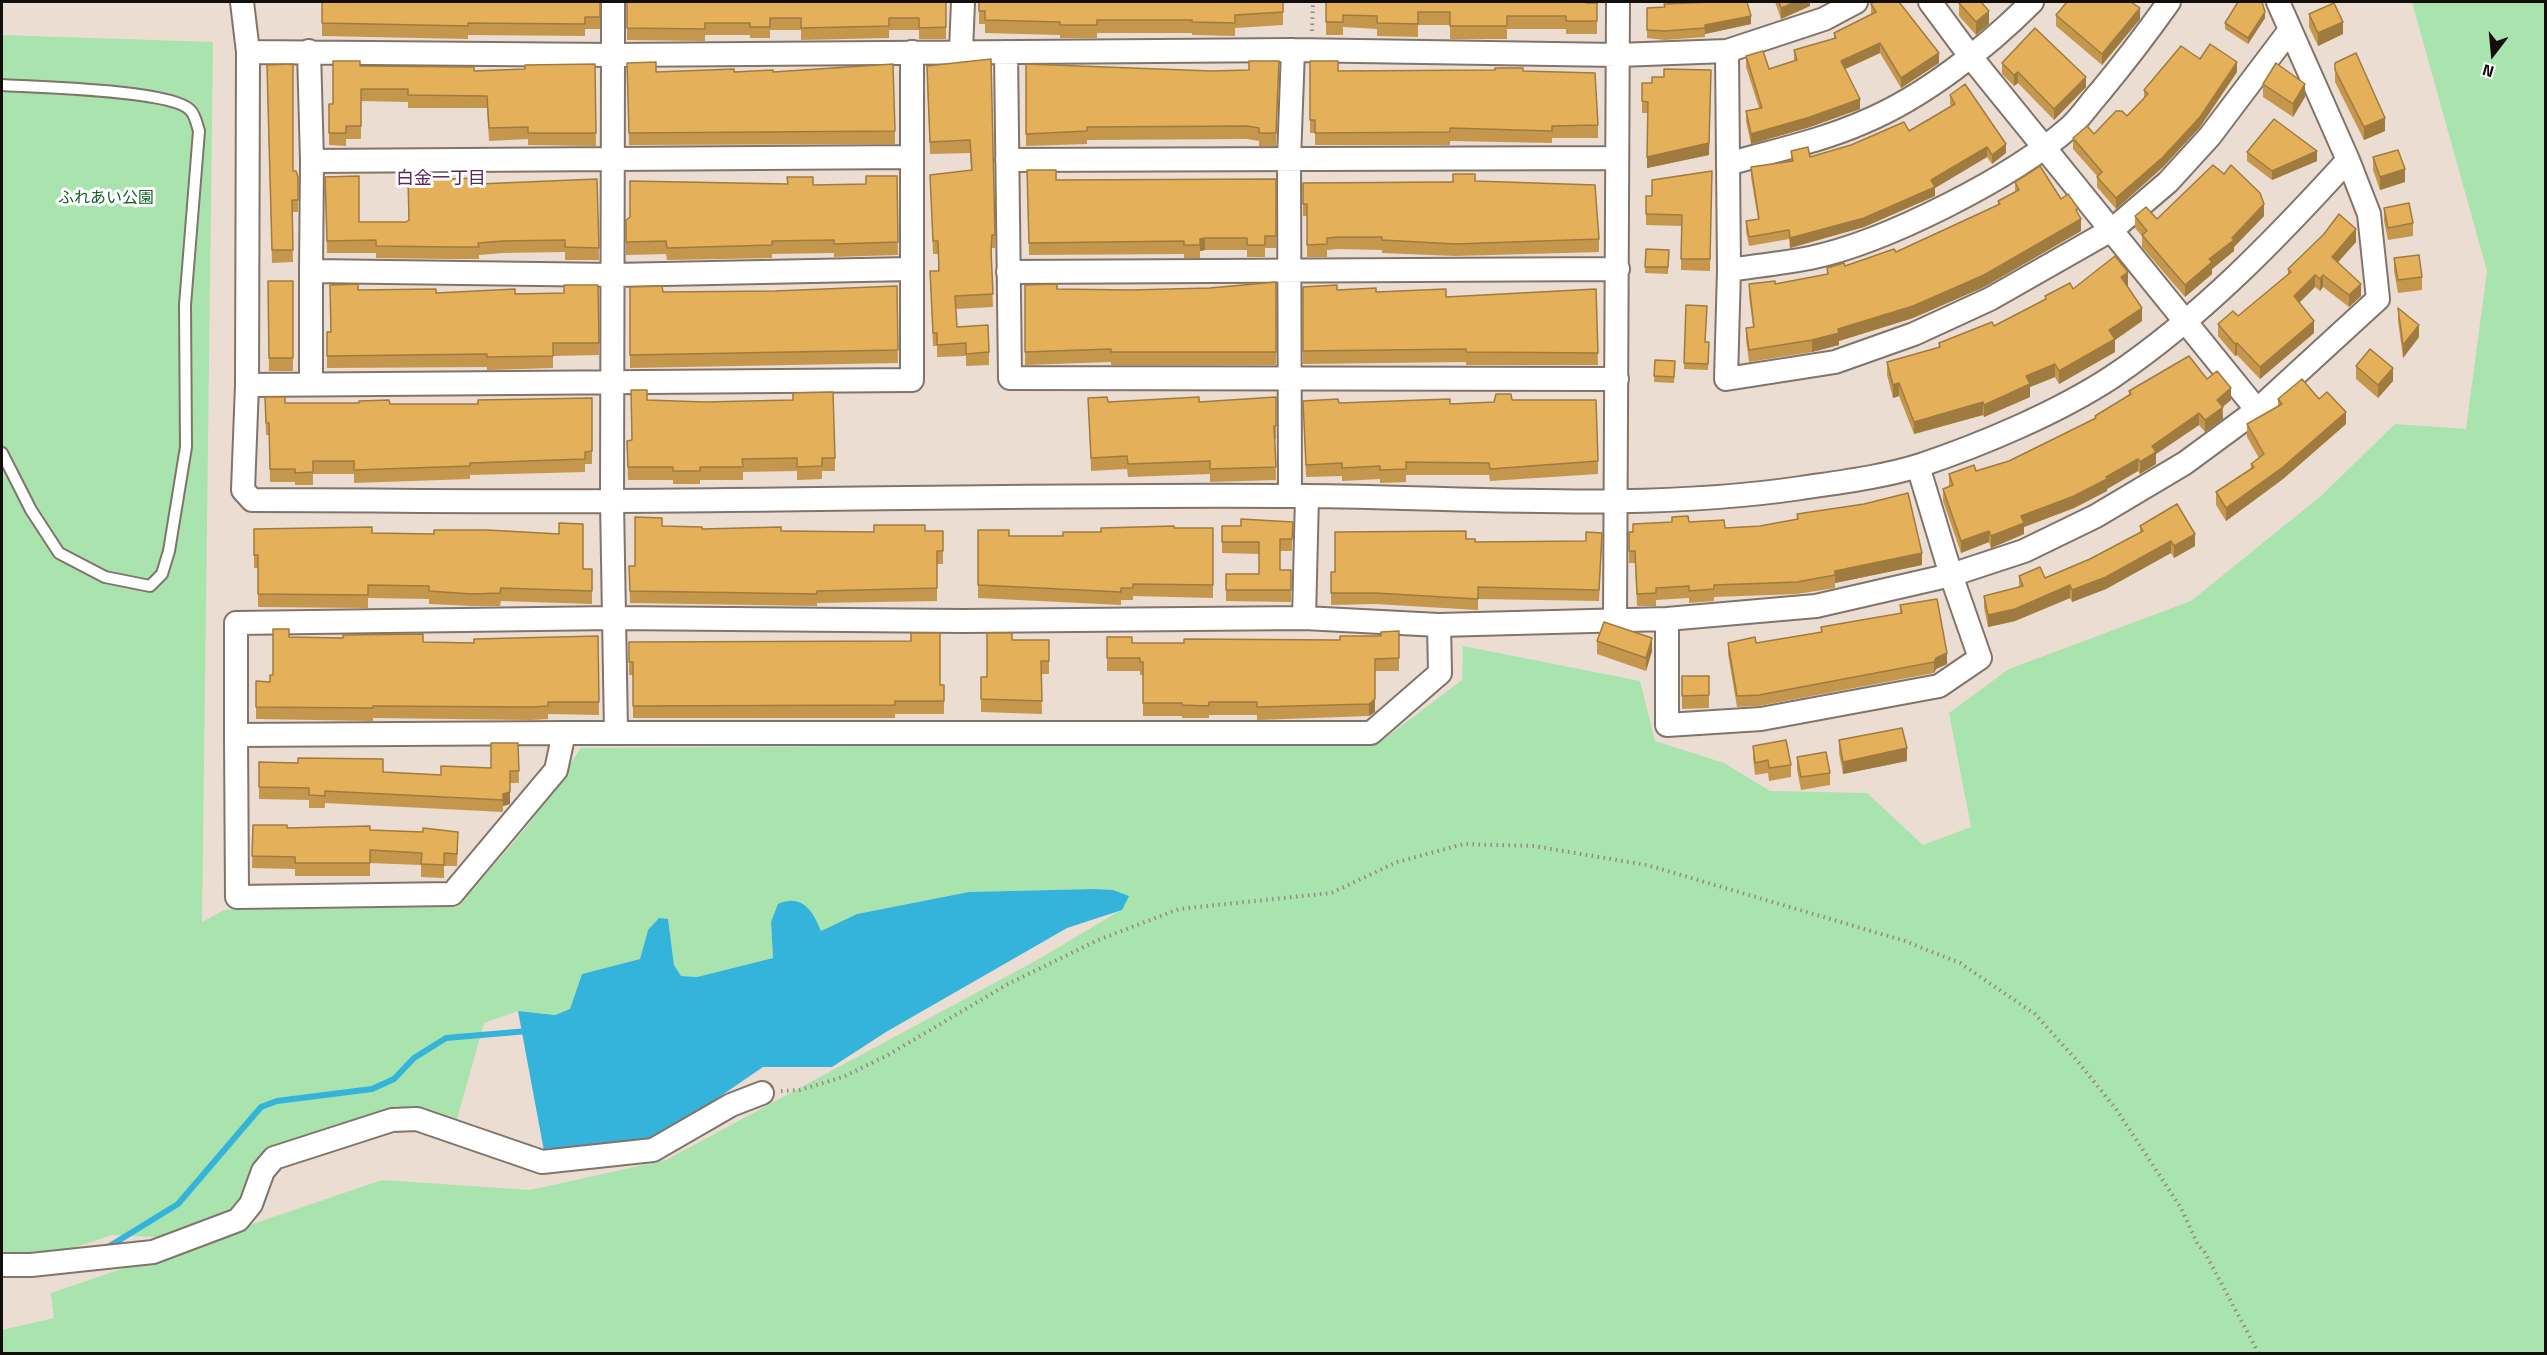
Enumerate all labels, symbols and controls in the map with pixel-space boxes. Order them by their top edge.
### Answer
north arrow [2463,24,2523,84]
text: N [2479,58,2497,84]
district label: 白金一丁目 [396,169,486,191]
park label: ふれあい公園 [58,189,154,209]

